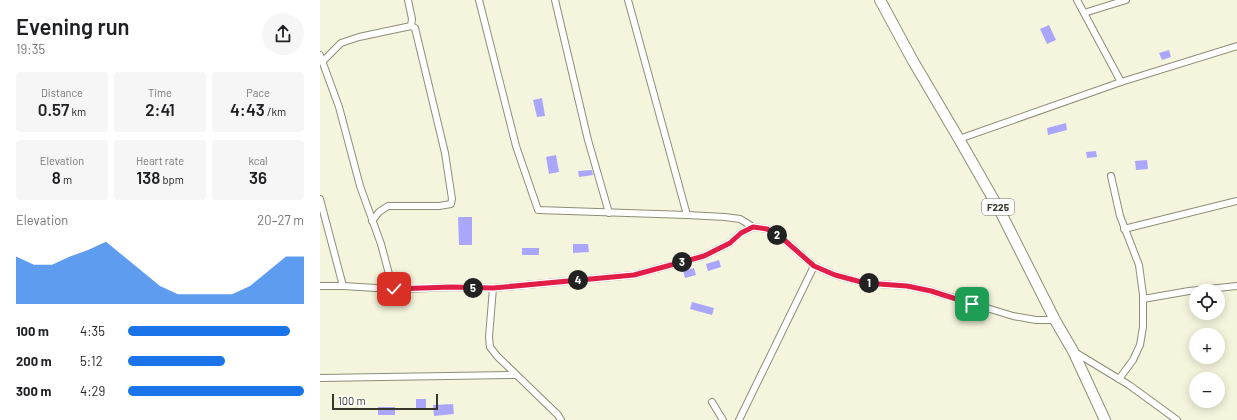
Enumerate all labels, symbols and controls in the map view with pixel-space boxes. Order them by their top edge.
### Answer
text: Evening run [16,13,130,39]
button: share [262,13,304,55]
text: 19:35 [16,41,45,57]
text: Distance [41,86,83,99]
text: Time [148,86,172,99]
text: Pace [246,86,270,99]
text: 0.57 [38,99,69,119]
text: 2:41 [145,99,175,119]
text: 4:43 [230,99,265,119]
text: km [69,105,86,118]
text: /km [265,105,286,118]
text: Elevation [40,154,84,167]
text: Heart rate [136,154,184,167]
text: kcal [248,154,268,167]
text: 8 [52,167,61,187]
text: 138 [136,167,160,187]
text: 36 [249,167,267,187]
text: m [61,173,72,186]
text: bpm [160,173,184,186]
road number: F225 [982,199,1014,215]
text: Elevation [16,212,68,228]
text: 20–27 m [257,212,304,228]
pin: 2 [767,225,787,245]
text: 2 [774,228,780,241]
pin: 3 [672,252,692,272]
text: 3 [679,255,685,268]
pin: 4 [568,270,588,290]
pin [377,272,411,306]
text: 4 [575,273,581,286]
pin: 1 [859,273,879,293]
text: 1 [867,276,871,289]
icon: check [383,278,405,300]
pin: 5 [463,278,483,298]
text: 5 [470,281,476,294]
map controls [1189,284,1225,408]
button: locate [1189,284,1225,320]
pin [955,287,989,321]
icon: arrive [961,293,983,315]
text: 100 m [16,323,49,339]
text: 4:35 [80,323,105,339]
button: + [1189,328,1225,364]
text: 200 m [16,353,52,369]
text: 5:12 [80,353,103,369]
button: − [1189,372,1225,408]
text: 300 m [16,383,51,399]
text: 4:29 [80,383,105,399]
scale bar [332,392,438,411]
text: 100 m [338,394,366,407]

